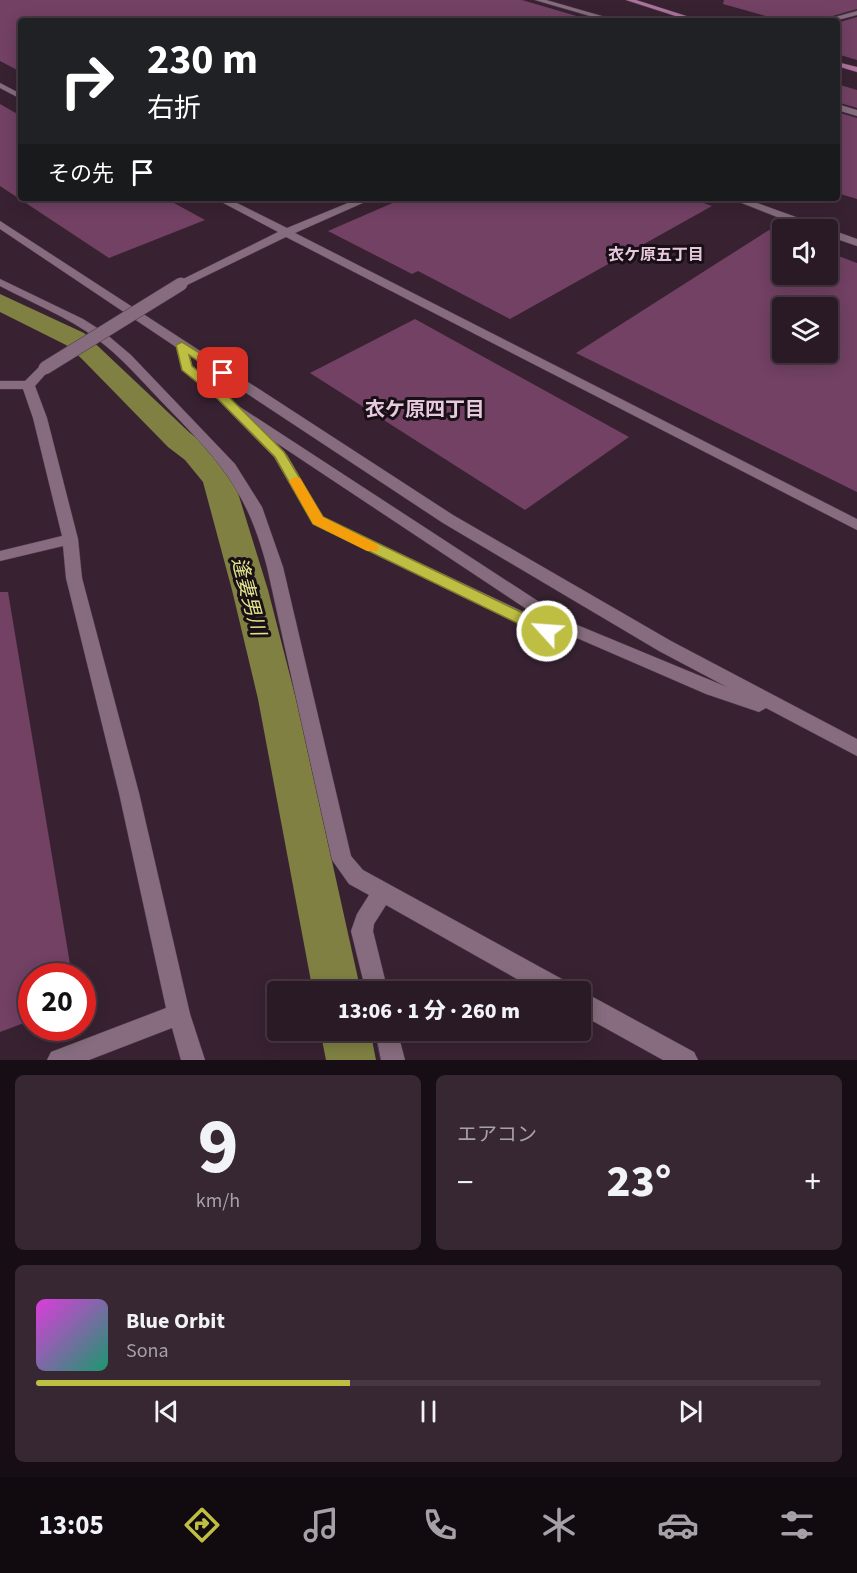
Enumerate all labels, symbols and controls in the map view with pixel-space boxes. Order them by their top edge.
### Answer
text: 230 m [147,30,258,90]
icon: right [48,42,126,120]
text: 右折 [147,89,201,128]
icon: arrive [126,156,159,189]
text: その先 [48,158,114,190]
map controls [772,219,838,363]
button: sound [772,219,838,285]
district label: 衣ケ原五丁目 [608,244,704,266]
button: layers [772,297,838,363]
pin [197,347,248,398]
icon: arrive [206,356,239,389]
district label: 衣ケ原四丁目 [365,396,485,424]
water label: 逢妻男川 [224,554,272,640]
position arrow [515,599,579,663]
speed limit sign: 20 [18,963,96,1041]
text: 13:06 · 1 分 · 260 m [338,995,520,1027]
text: 9 [197,1092,239,1203]
text: エアコン [457,1121,537,1149]
text: 23° [607,1150,671,1214]
text: − [457,1159,473,1206]
text: + [805,1159,821,1206]
text: km/h [196,1187,240,1215]
text: Blue Orbit [126,1305,225,1337]
text: Sona [126,1337,169,1365]
icon: previous [150,1395,183,1428]
icon: pause [412,1395,445,1428]
icon: next [674,1395,707,1428]
icon: directions [181,1504,223,1546]
icon: music [300,1504,342,1546]
icon: phone [419,1504,461,1546]
icon: climate [538,1504,580,1546]
icon: car [657,1504,699,1546]
icon: filters [776,1504,818,1546]
text: 13:05 [39,1506,104,1545]

